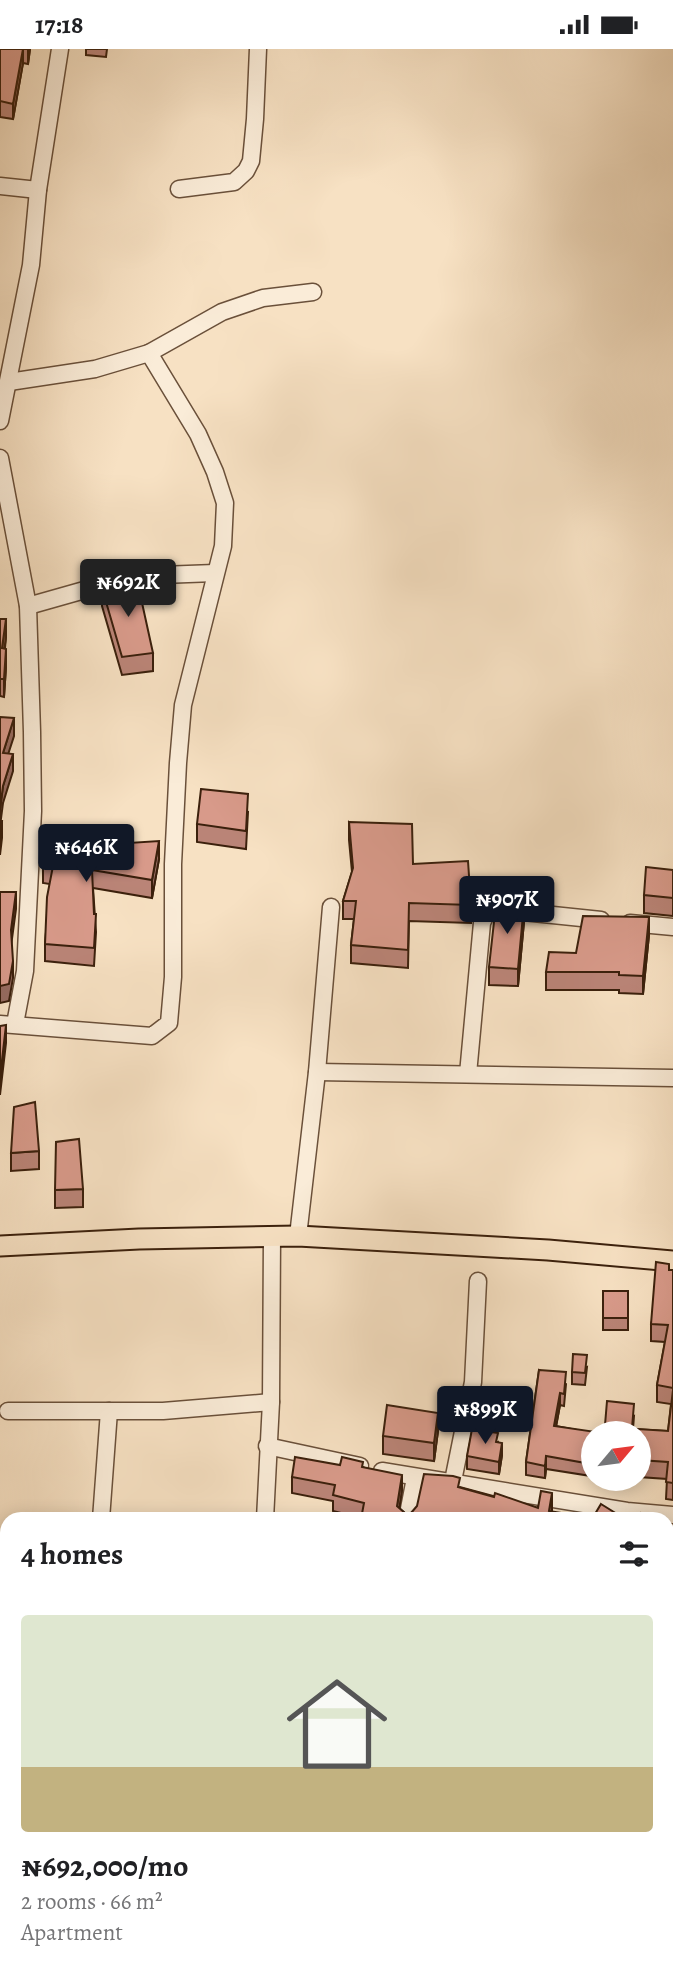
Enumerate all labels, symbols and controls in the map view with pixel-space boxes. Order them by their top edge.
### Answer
text: 17:18 [35,7,83,42]
pin: ₦692K [79,559,177,619]
text: ₦692K [96,566,160,597]
pin: ₦646K [37,825,135,884]
text: ₦646K [54,831,118,862]
pin: ₦907K [458,877,556,936]
text: ₦907K [475,883,539,914]
pin: ₦899K [436,1387,534,1446]
text: ₦899K [453,1393,517,1424]
north arrow [581,1421,651,1491]
map controls [581,1421,651,1491]
text: 4 homes [21,1534,123,1574]
icon: filters [615,1535,653,1573]
icon: home [274,1661,400,1787]
text: ₦692,000/mo [21,1846,188,1886]
text: 2 rooms · 66 m² [21,1886,163,1917]
text: Apartment [21,1917,123,1948]

